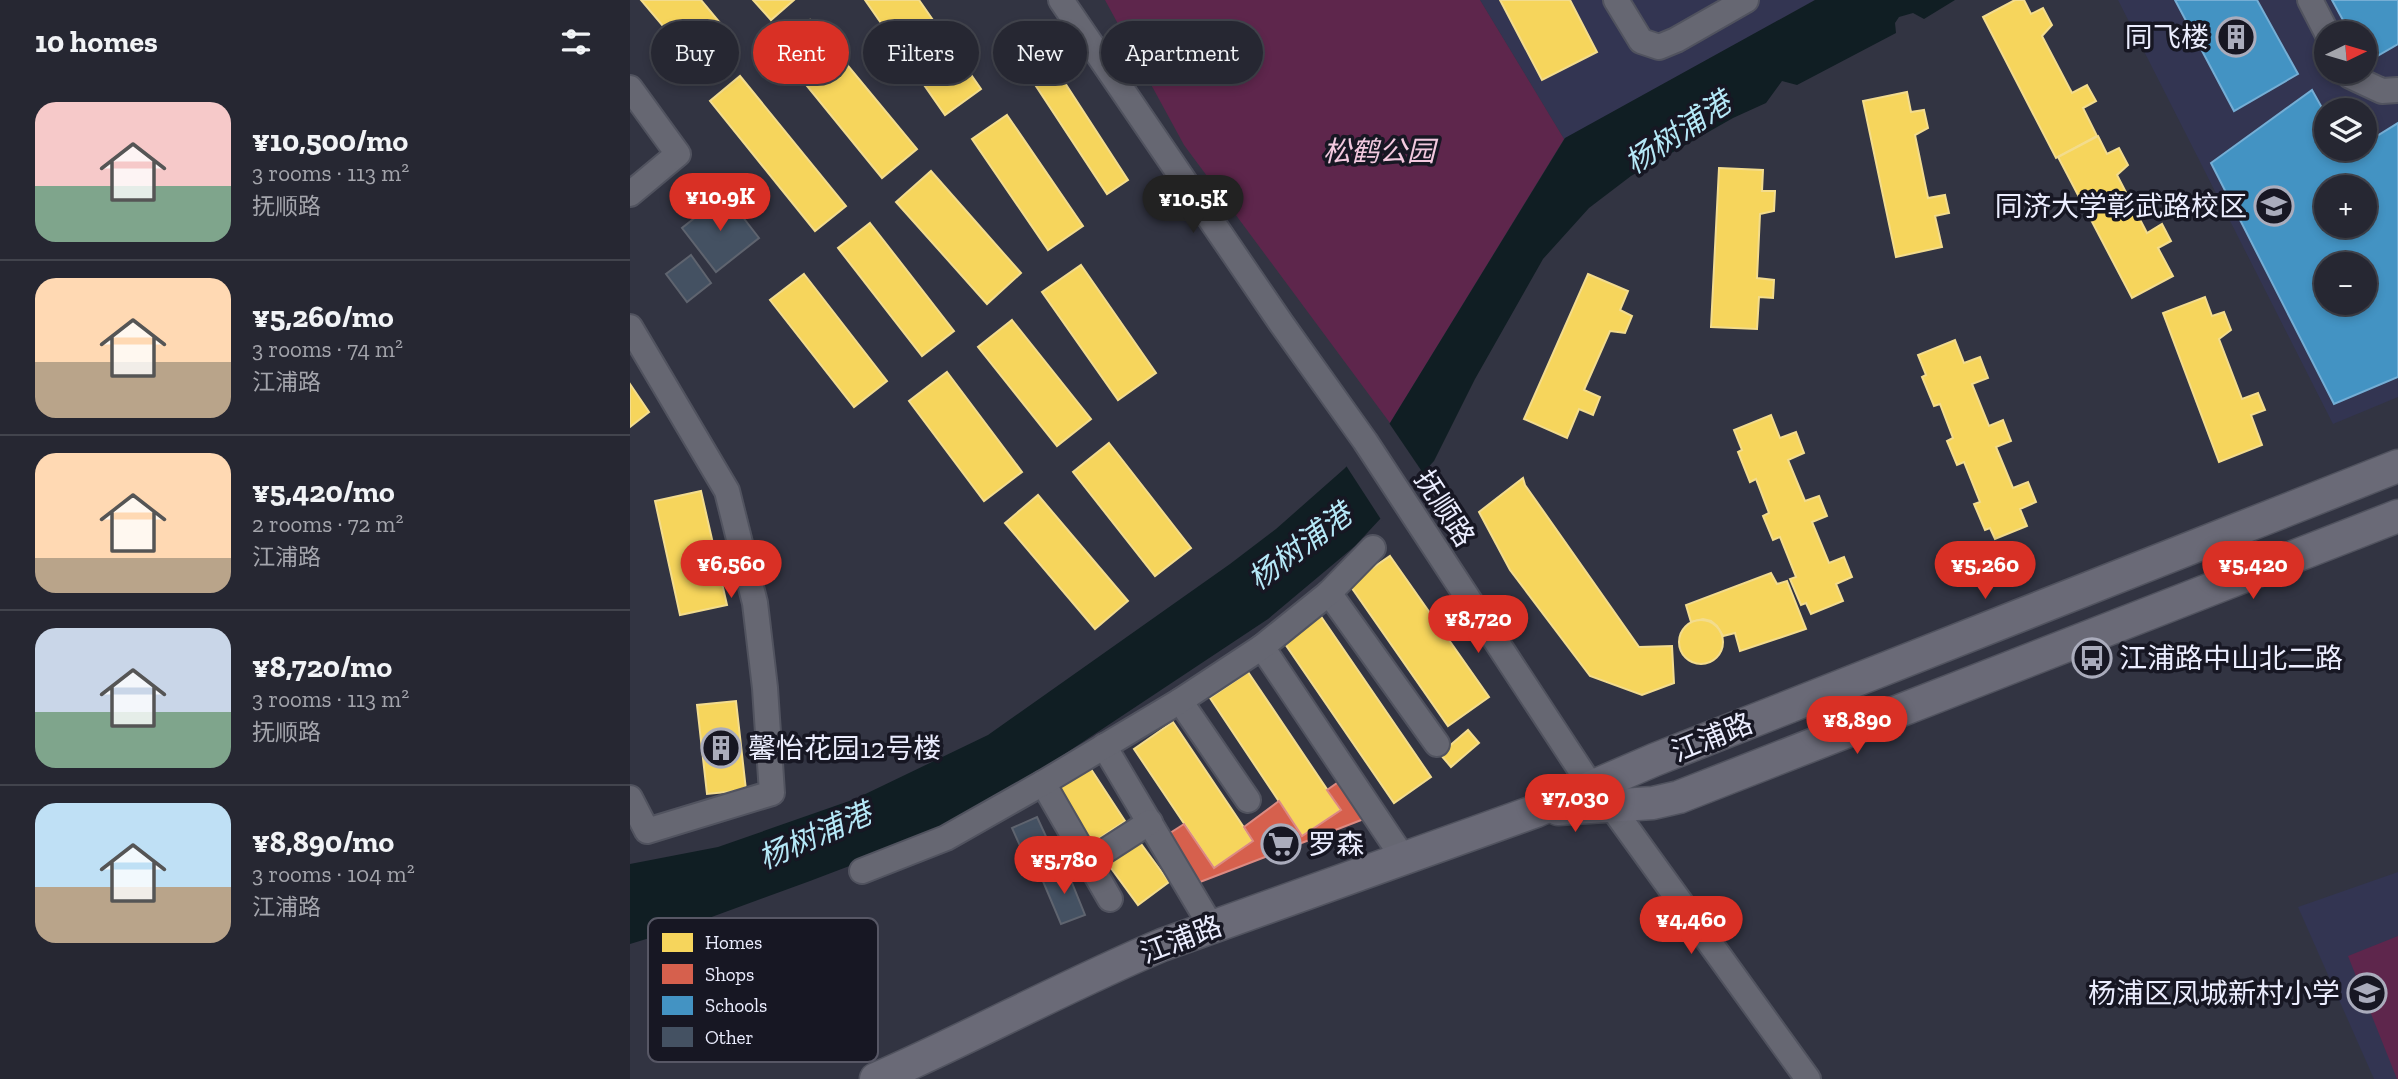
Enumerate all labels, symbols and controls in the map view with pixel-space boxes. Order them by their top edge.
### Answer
building icon: 同飞楼 [2215,16,2257,58]
chip: Buy [651,21,739,84]
chip: Rent [753,21,849,84]
chip: Filters [863,21,979,84]
chip: New [993,21,1087,84]
chip: Apartment [1101,21,1263,84]
place label: 同飞楼 [2125,21,2209,54]
north arrow [2314,21,2376,84]
map controls [2314,21,2377,315]
icon: filters [557,23,595,61]
text: 10 homes [35,24,158,60]
water label: 杨树浦港 [1618,82,1741,181]
button: layers [2314,98,2377,161]
text: ¥10,500/mo [252,123,408,159]
icon: home [91,130,175,214]
park label: 松鹤公园 [1323,135,1439,168]
text: 3 rooms · 113 m² [252,159,409,187]
pin: ¥10.9K [663,174,777,233]
button: + [2314,175,2377,238]
pin: ¥10.5K [1136,176,1250,235]
text: ¥10.9K [685,182,755,210]
text: ¥10.5K [1159,184,1227,212]
school or university icon: 同济大学彰武路校区 [2253,185,2295,227]
place label: 同济大学彰武路校区 [1995,190,2247,223]
text: 抚顺路 [252,192,321,220]
button: − [2314,252,2377,315]
text: ¥5,260/mo [252,299,394,335]
icon: home [91,306,175,390]
text: 3 rooms · 74 m² [252,335,403,363]
text: 江浦路 [252,368,321,396]
street label: 抚顺路 [1408,464,1481,552]
text: ¥5,420/mo [252,474,395,510]
icon: home [91,481,175,565]
water label: 杨树浦港 [1241,494,1362,597]
text: 2 rooms · 72 m² [252,510,403,538]
pin: ¥6,560 [674,540,788,600]
pin: ¥5,260 [1928,542,2042,601]
pin: ¥5,420 [2196,542,2310,601]
text: 江浦路 [252,543,321,571]
text: ¥6,560 [697,549,765,577]
text: ¥5,260 [1951,550,2019,578]
text: ¥5,420 [2218,550,2288,578]
pin: ¥8,720 [1421,596,1535,655]
text: ¥8,720 [1444,604,1512,632]
bus stop icon: 江浦路中山北二路 [2071,637,2113,679]
place label: 江浦路中山北二路 [2119,642,2343,675]
text: ¥8,720/mo [252,649,392,685]
icon: home [91,656,175,740]
text: 3 rooms · 113 m² [252,685,409,713]
pin: ¥8,890 [1800,696,1914,756]
text: ¥8,890 [1822,705,1892,733]
street label: 江浦路 [1667,706,1757,768]
text: 抚顺路 [252,718,321,746]
building icon: 馨怡花园12号楼 [700,727,742,769]
place label: 馨怡花园12号楼 [748,732,941,765]
pin: ¥7,030 [1518,774,1632,834]
text: ¥7,030 [1541,783,1609,811]
water label: 杨树浦港 [753,794,881,877]
supermarket icon: 罗森 [1260,823,1302,865]
text: ¥8,890/mo [252,824,394,860]
place label: 罗森 [1308,828,1364,861]
icon: home [91,831,175,915]
pin: ¥5,780 [1007,836,1121,896]
text: ¥5,780 [1030,845,1098,873]
text: 3 rooms · 104 m² [252,860,415,888]
text: 江浦路 [252,893,321,921]
pin: ¥4,460 [1634,897,1748,956]
text: ¥4,460 [1656,905,1726,933]
street label: 江浦路 [1136,909,1226,970]
legend [648,918,878,1062]
text: Homes [705,931,762,954]
text: Shops [705,963,754,986]
school or university icon: 杨浦区凤城新村小学 [2346,972,2388,1014]
place label: 杨浦区凤城新村小学 [2088,977,2340,1010]
text: Schools [705,994,767,1017]
text: Other [705,1026,753,1049]

